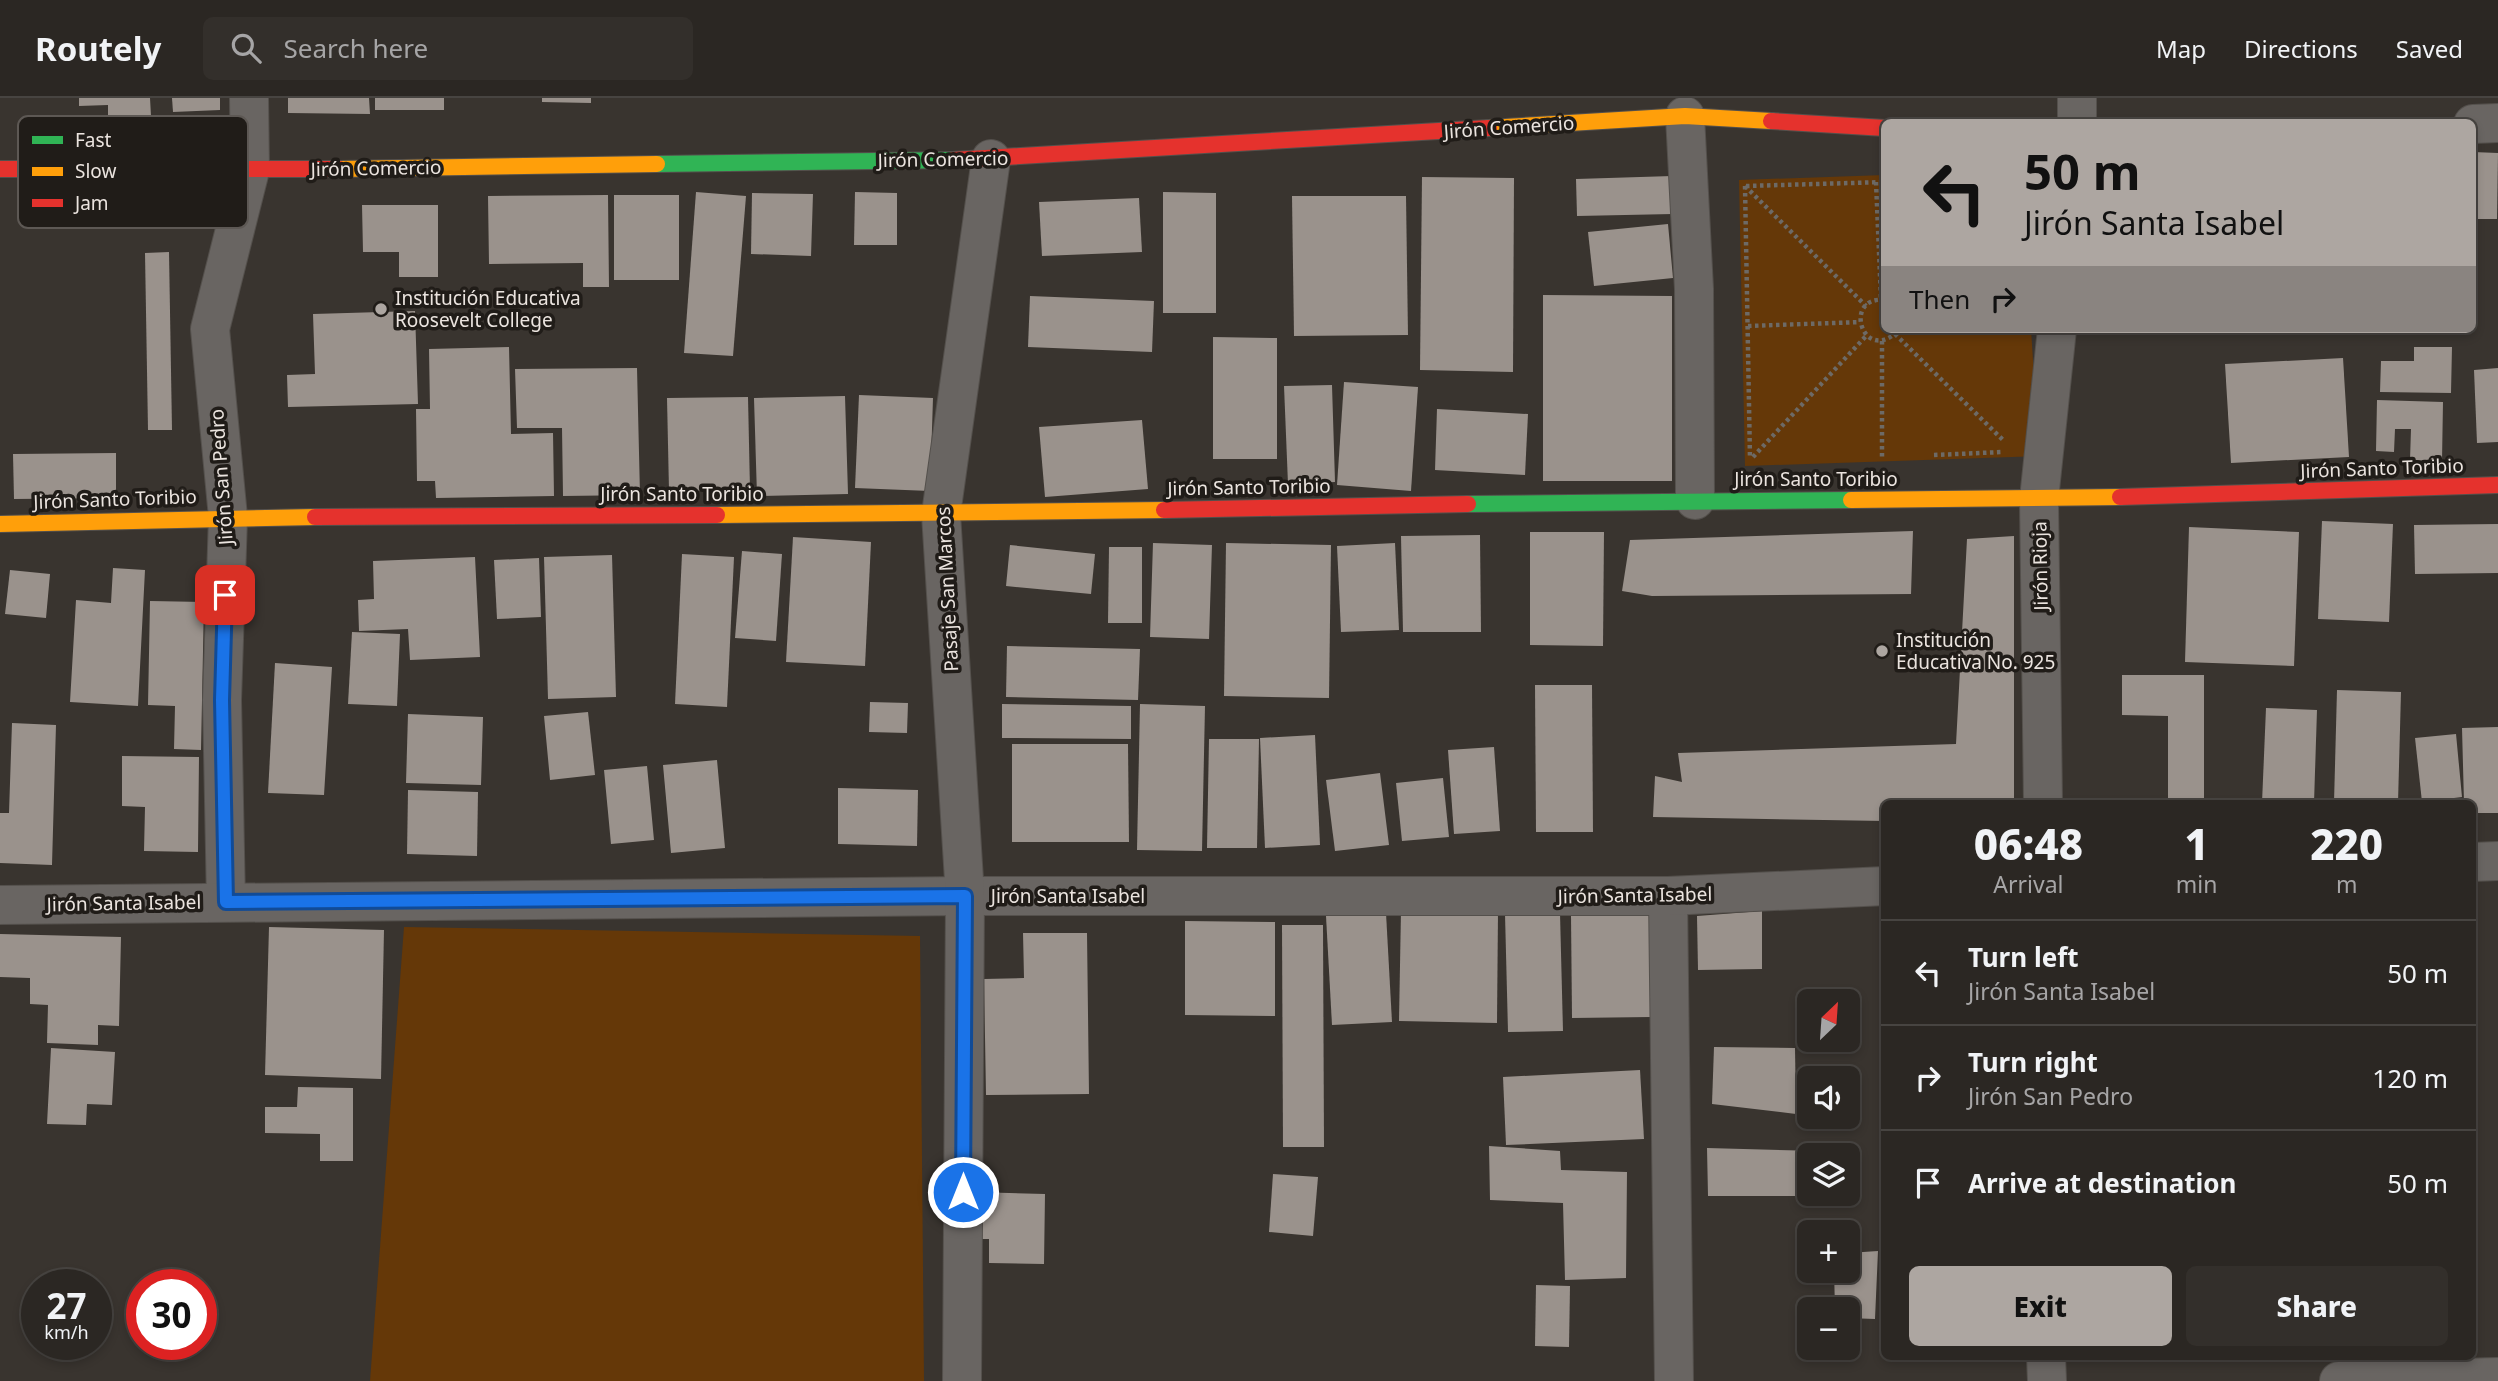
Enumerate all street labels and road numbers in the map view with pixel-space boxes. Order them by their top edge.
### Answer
street label: Jirón Comercio [1441,109,1575,145]
street label: Jirón Comercio [875,145,1009,173]
street label: Jirón Comercio [308,154,442,182]
street label: Jirón San Pedro [203,408,239,548]
street label: Jirón Santo Toribio [2298,452,2464,484]
street label: Jirón Santo Toribio [1732,466,1898,492]
street label: Jirón Santo Toribio [1165,473,1331,501]
street label: Jirón Santo Toribio [598,481,764,507]
street label: Jirón Santo Toribio [31,483,197,515]
street label: Pasaje San Marcos [930,506,964,672]
street label: Jirón Rioja [2026,521,2054,613]
street label: Jirón Santa Isabel [1556,881,1712,909]
street label: Jirón Santa Isabel [989,883,1145,909]
street label: Jirón Santa Isabel [45,889,201,917]

